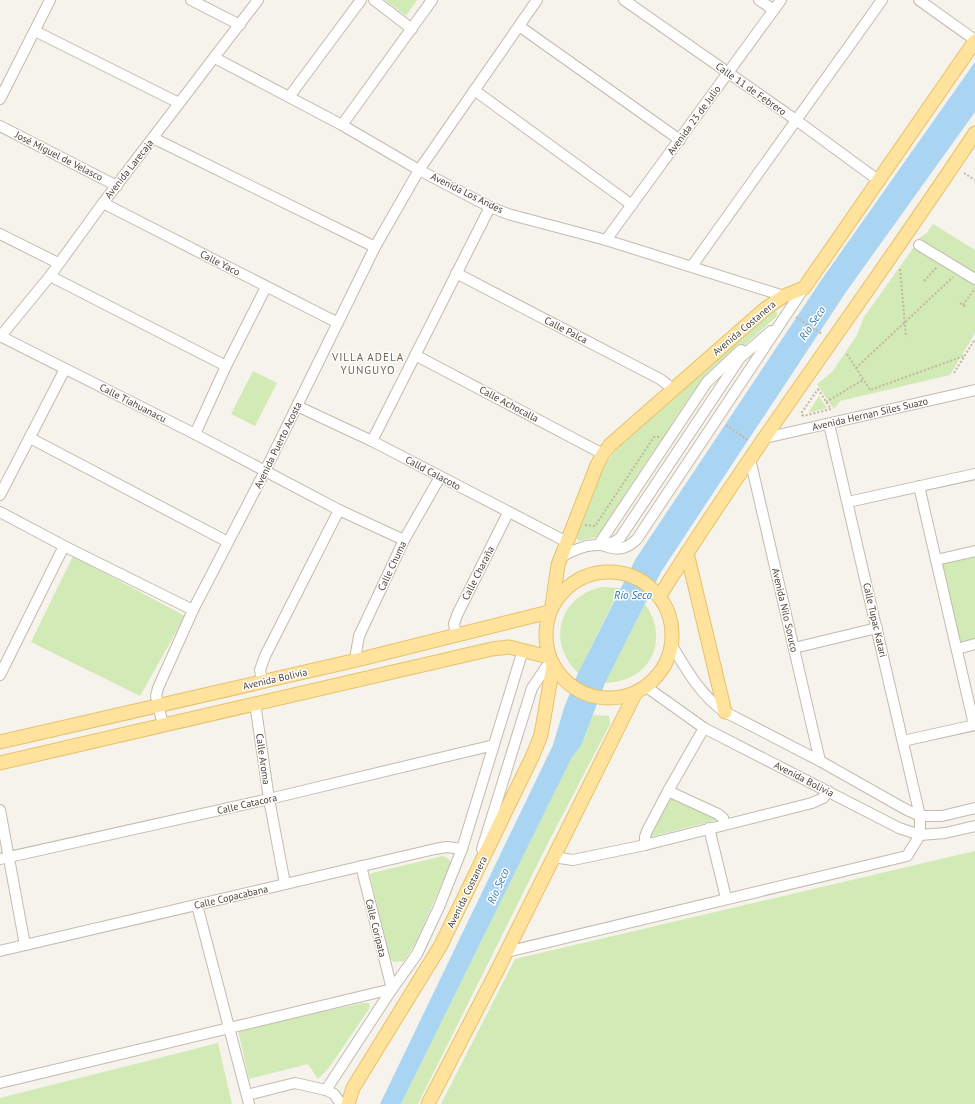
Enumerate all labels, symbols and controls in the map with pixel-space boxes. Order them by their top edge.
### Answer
street label: Calle 11 de Febrero [713,60,789,118]
street label: Avenida 23 de Julio [665,83,723,157]
street label: José Miguel de Velasco [12,128,105,184]
street label: Avenida Larecaja [102,137,156,201]
street label: Avenida Los Andes [429,170,505,216]
street label: Calle Yaco [198,247,242,279]
street label: Avenida Costanera [710,298,778,358]
water label: Río Seco [796,303,829,343]
street label: Calle Palca [542,314,590,346]
district label: VILLA ADELA YUNGUYO [331,350,404,377]
street label: Calle Tiahuanacu [97,381,169,425]
street label: Calle Achocalla [477,383,541,425]
street label: Avenida Hernan Siles Suazo [811,394,929,434]
street label: Avenida Puerto Acosta [251,400,305,490]
street label: Calld Calacoto [403,453,463,493]
street label: Calle Chuma [375,539,409,593]
street label: Calle Charaña [459,544,497,602]
street label: Avenida Nilo Soruco [769,567,801,653]
street label: Calle Tupac Katari [860,581,890,659]
water label: Río Seco [614,588,652,602]
street label: Avenida Bolivia [242,665,309,693]
street label: Calle Aroma [253,733,273,785]
street label: Avenida Bolivia [772,758,836,800]
street label: Calle Catacora [216,791,278,817]
street label: Avenida Costanera [444,854,490,930]
water label: Río Seco [484,865,512,906]
street label: Calle Copacabana [193,882,269,912]
street label: Calle Coripata [362,898,390,959]

